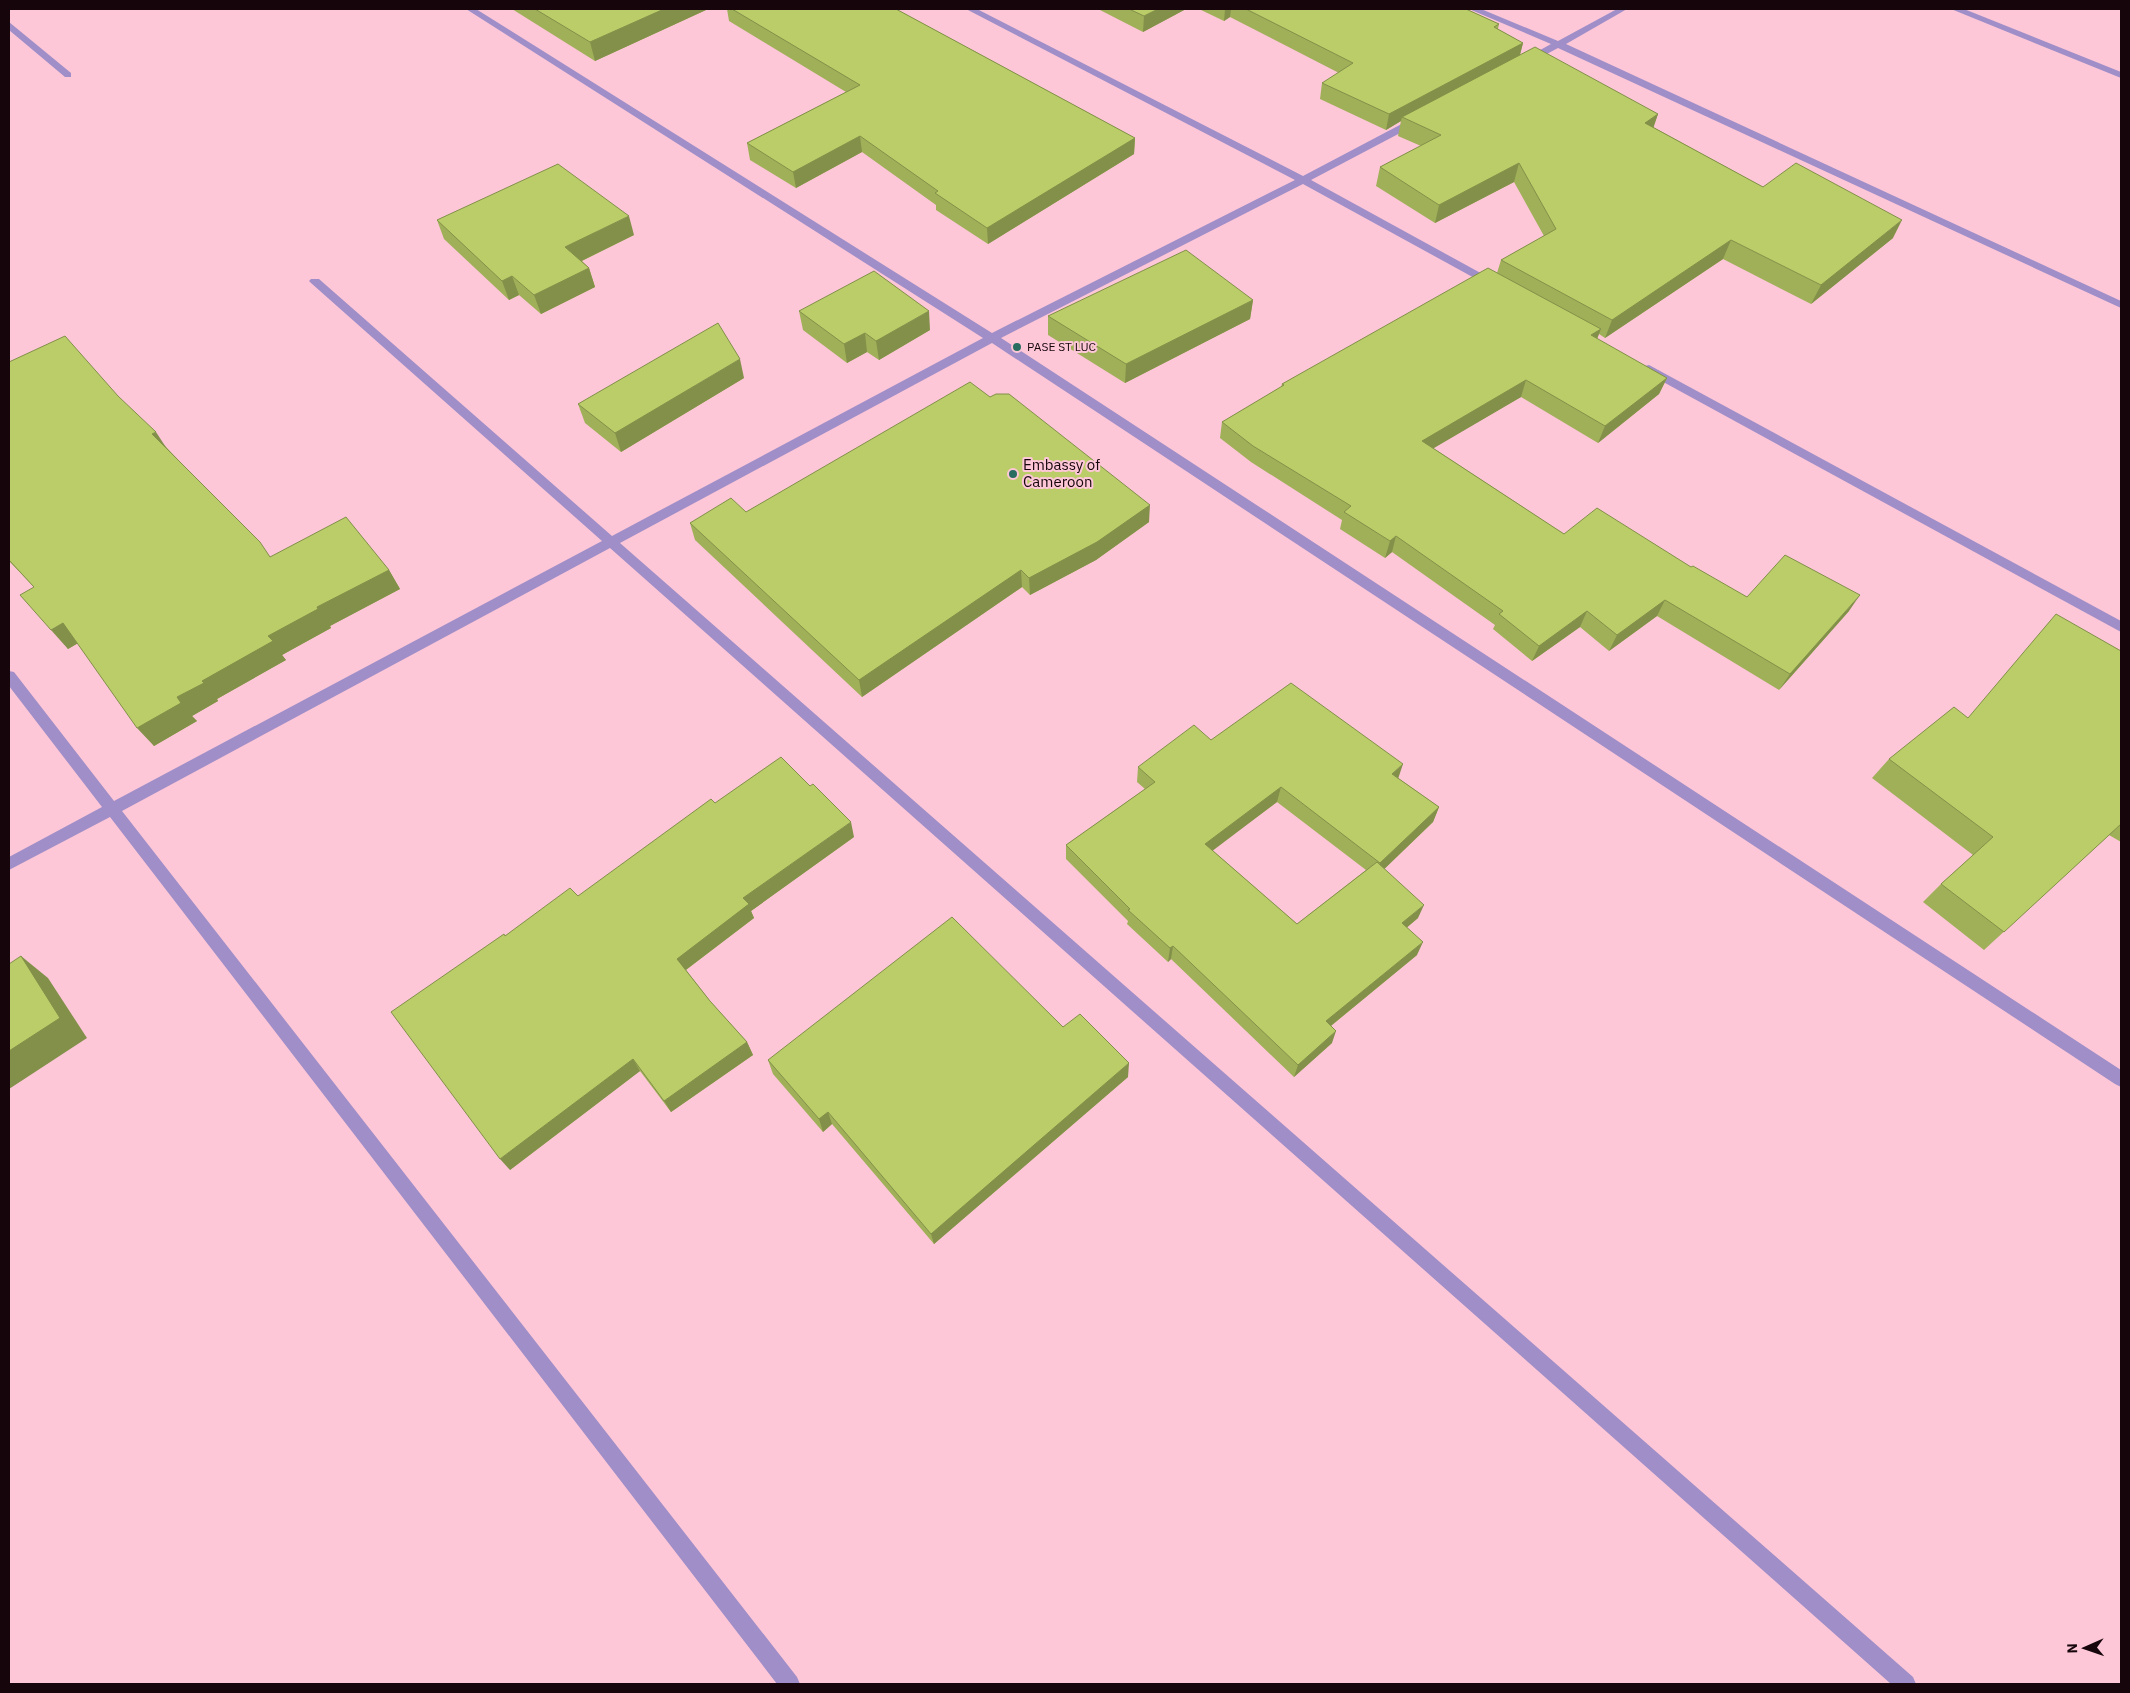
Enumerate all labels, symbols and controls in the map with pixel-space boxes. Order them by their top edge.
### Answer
place label: PASE ST LUC [1027,339,1097,354]
marker: PASE ST LUC [1011,341,1023,353]
place label: Embassy of Cameroon [1023,455,1100,491]
marker: Embassy of Cameroon [1007,468,1019,480]
north arrow [2060,1623,2110,1673]
text: N [2063,1643,2081,1654]

